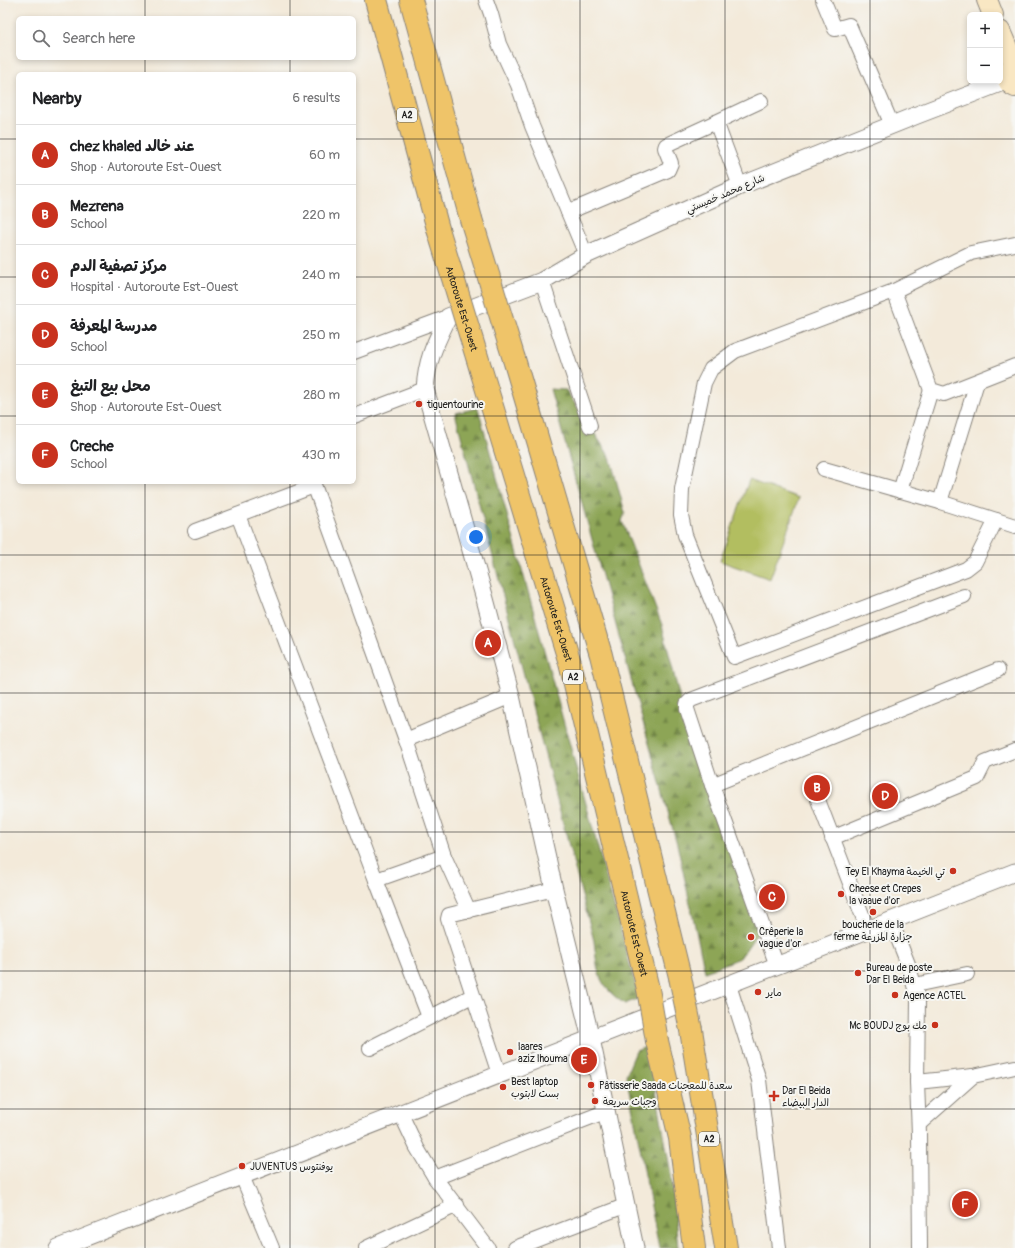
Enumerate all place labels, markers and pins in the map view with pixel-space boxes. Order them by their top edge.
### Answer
marker: tiguentourine [414,399,424,409]
place label: tiguentourine [426,399,483,411]
pin: A [475,628,501,658]
pin: B [804,773,830,803]
pin: D [872,781,898,811]
place label: Tey El Khayma تي الخيمة [845,866,945,881]
marker: Tey El Khayma تي الخيمة [948,866,958,876]
pin: C [759,882,785,912]
place label: Cheese et Crepes la vaaue d'or [849,883,922,907]
marker: Cheese et Crepes la vaaue d'or [836,889,846,899]
marker: boucherie de la ferme جزارة المزرعة [868,907,878,917]
place label: boucherie de la ferme جزارة المزرعة [833,919,913,943]
place label: Crêperie la vague d'or [758,926,804,950]
marker: Crêperie la vague d'or [746,932,756,942]
place label: Bureau de poste Dar El Beida [866,962,932,986]
marker: Bureau de poste Dar El Beida [853,968,863,978]
marker: ماير [753,987,763,997]
place label: ماير [765,987,782,999]
marker: Agence ACTEL [890,990,900,1000]
place label: Agence ACTEL [903,990,966,1002]
place label: Mc BOUDJ مك بوج [849,1020,927,1033]
marker: Mc BOUDJ مك بوج [930,1020,940,1030]
place label: laares aziz lhouma [518,1041,568,1065]
pin: E [571,1045,597,1075]
marker: laares aziz lhouma [505,1047,515,1057]
place label: Best laptop بست لابتوب [511,1076,559,1100]
marker: Pâtisserie Saada سعدة للمعجنات [586,1080,596,1090]
place label: Pâtisserie Saada سعدة للمعجنات [599,1080,733,1092]
marker: Best laptop بست لابتوب [498,1082,508,1092]
place label: Dar El Beida الدار البيضاء [782,1085,831,1109]
marker: Dar El Beida الدار البيضاء [769,1091,779,1101]
marker: وجبات سريعة [590,1096,600,1106]
place label: وجبات سريعة [603,1096,657,1108]
marker: JUVENTUS يوفنتوس [237,1161,247,1171]
place label: JUVENTUS يوفنتوس [250,1161,333,1174]
pin: F [952,1189,978,1219]

